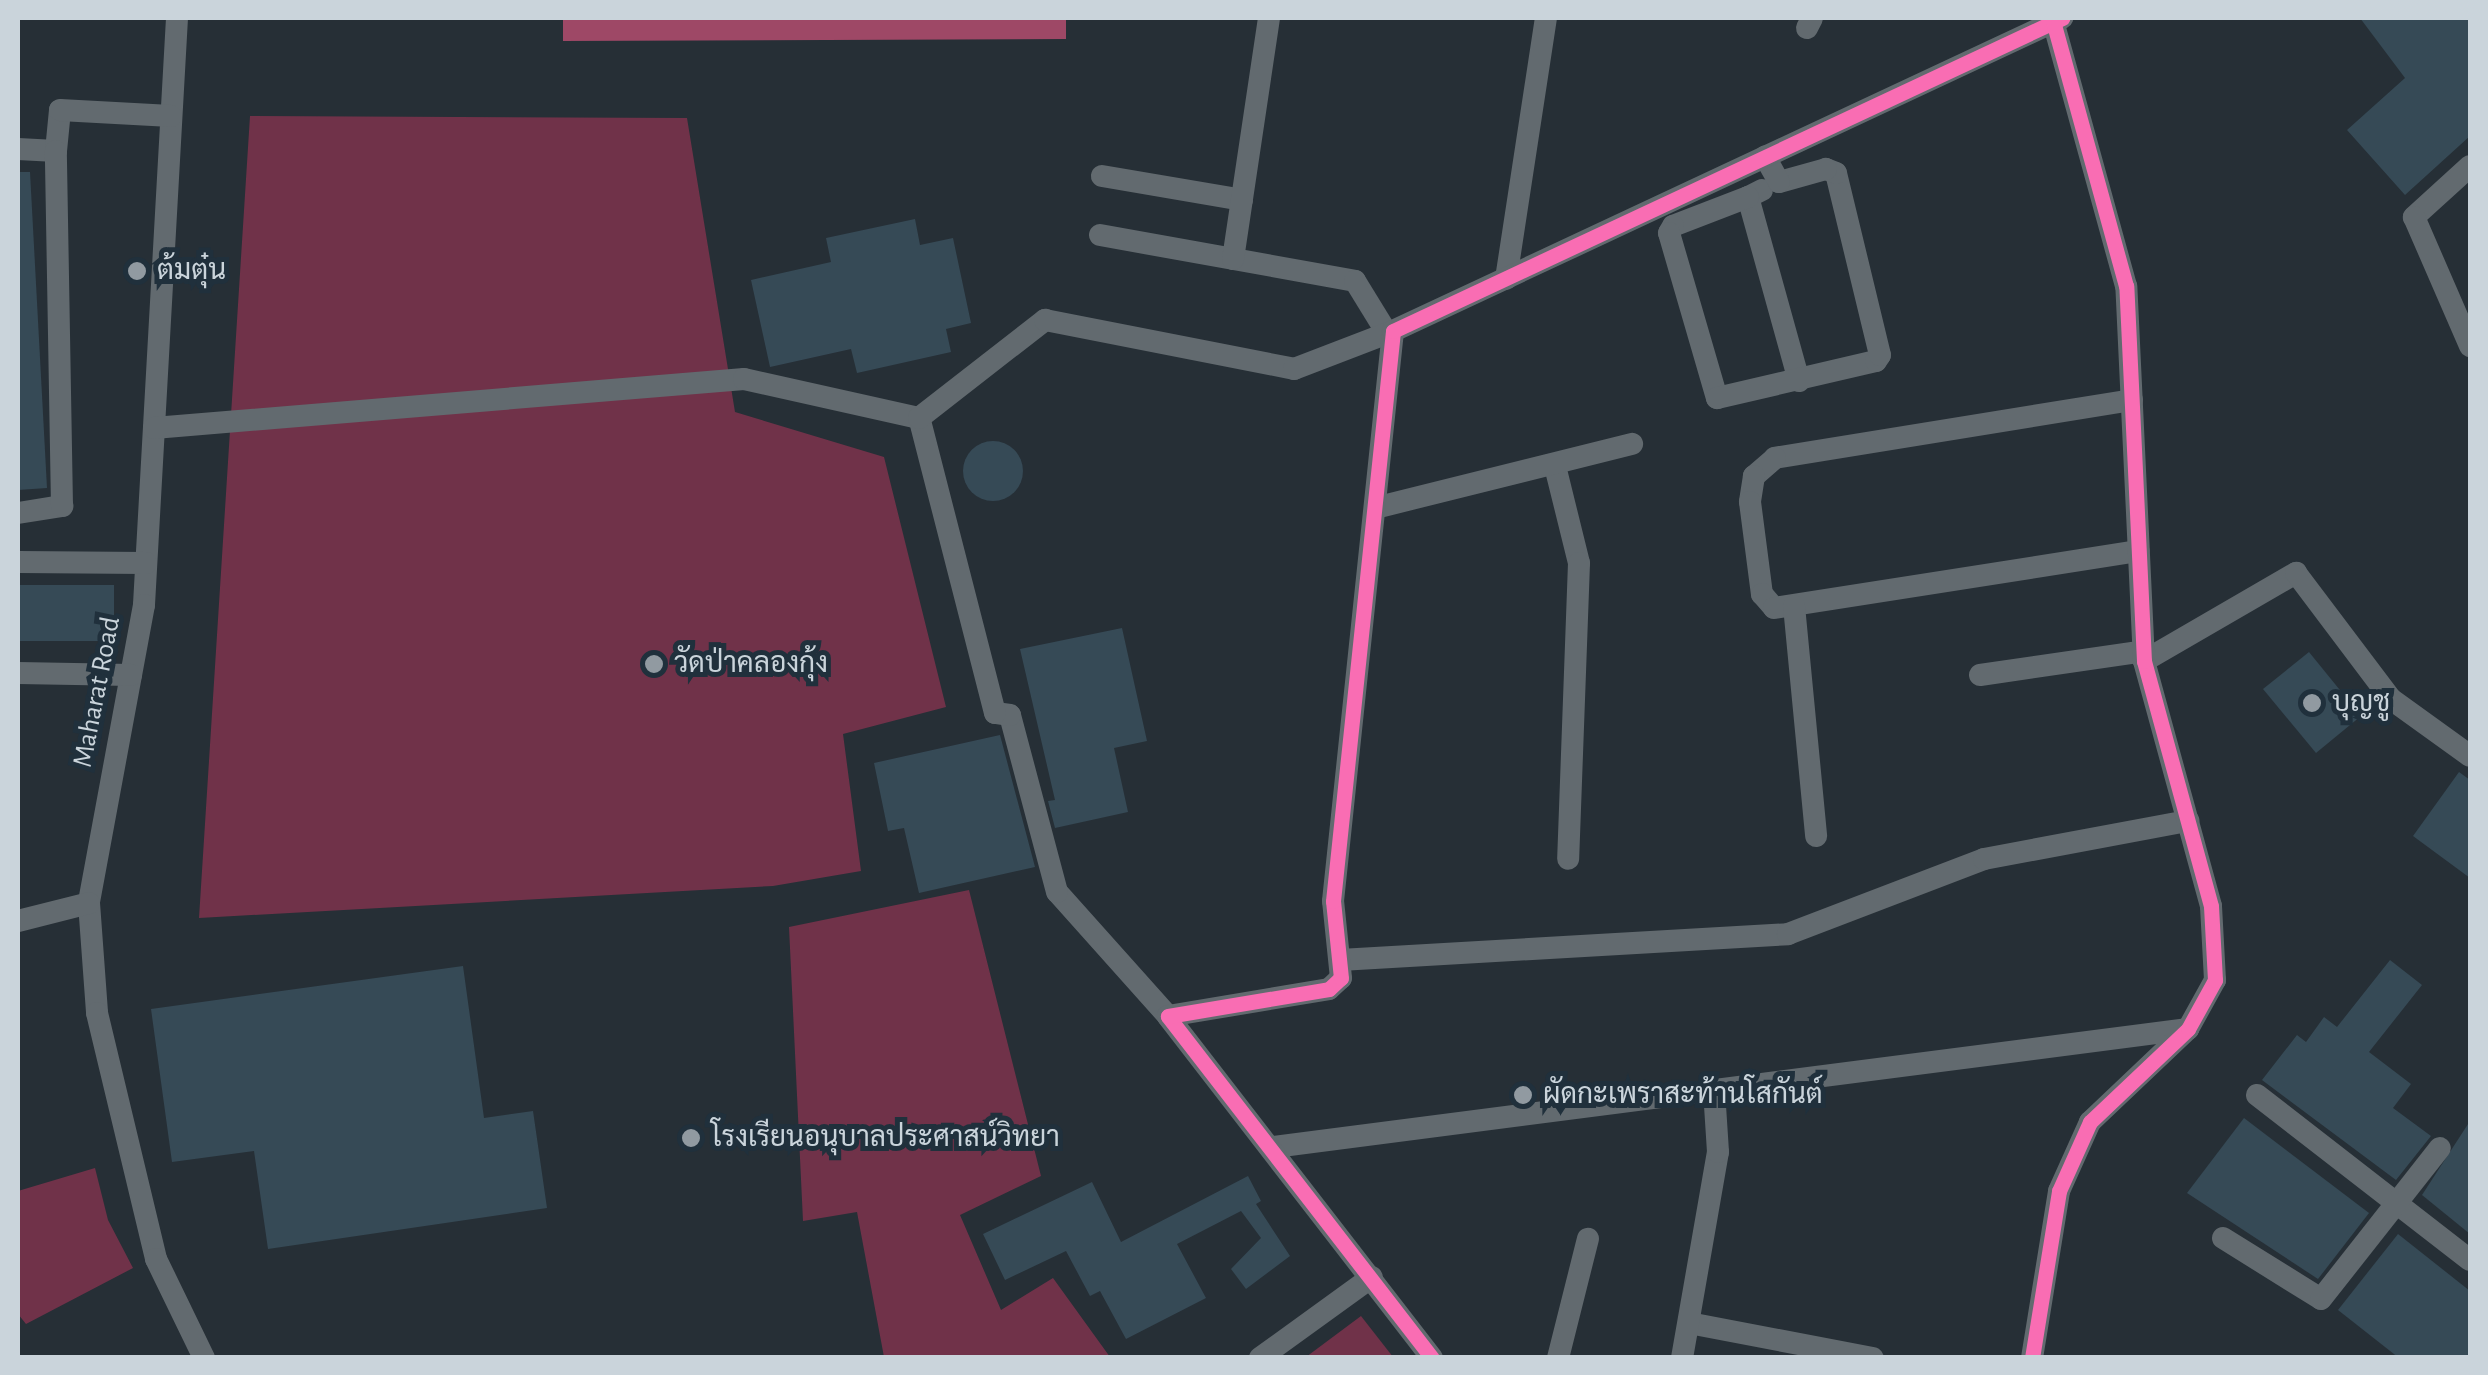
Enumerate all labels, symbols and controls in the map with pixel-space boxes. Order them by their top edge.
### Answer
place label: ต้มตุ๋น [157,254,226,288]
marker: ต้มตุ๋น [126,260,148,282]
street label: Maharat Road [66,614,128,770]
place label: วัดป่าคลองกุ้ง [674,647,828,681]
marker: วัดป่าคลองกุ้ง [643,653,665,675]
place label: บุญชู [2332,686,2390,720]
marker: บุญชู [2301,692,2323,714]
place label: ผัดกะเพราสะท้านโสกันต์ [1543,1078,1823,1112]
marker: ผัดกะเพราสะท้านโสกันต์ [1512,1084,1534,1106]
place label: โรงเรียนอนุบาลประศาสน์วิทยา [711,1121,1060,1155]
marker: โรงเรียนอนุบาลประศาสน์วิทยา [680,1127,702,1149]

